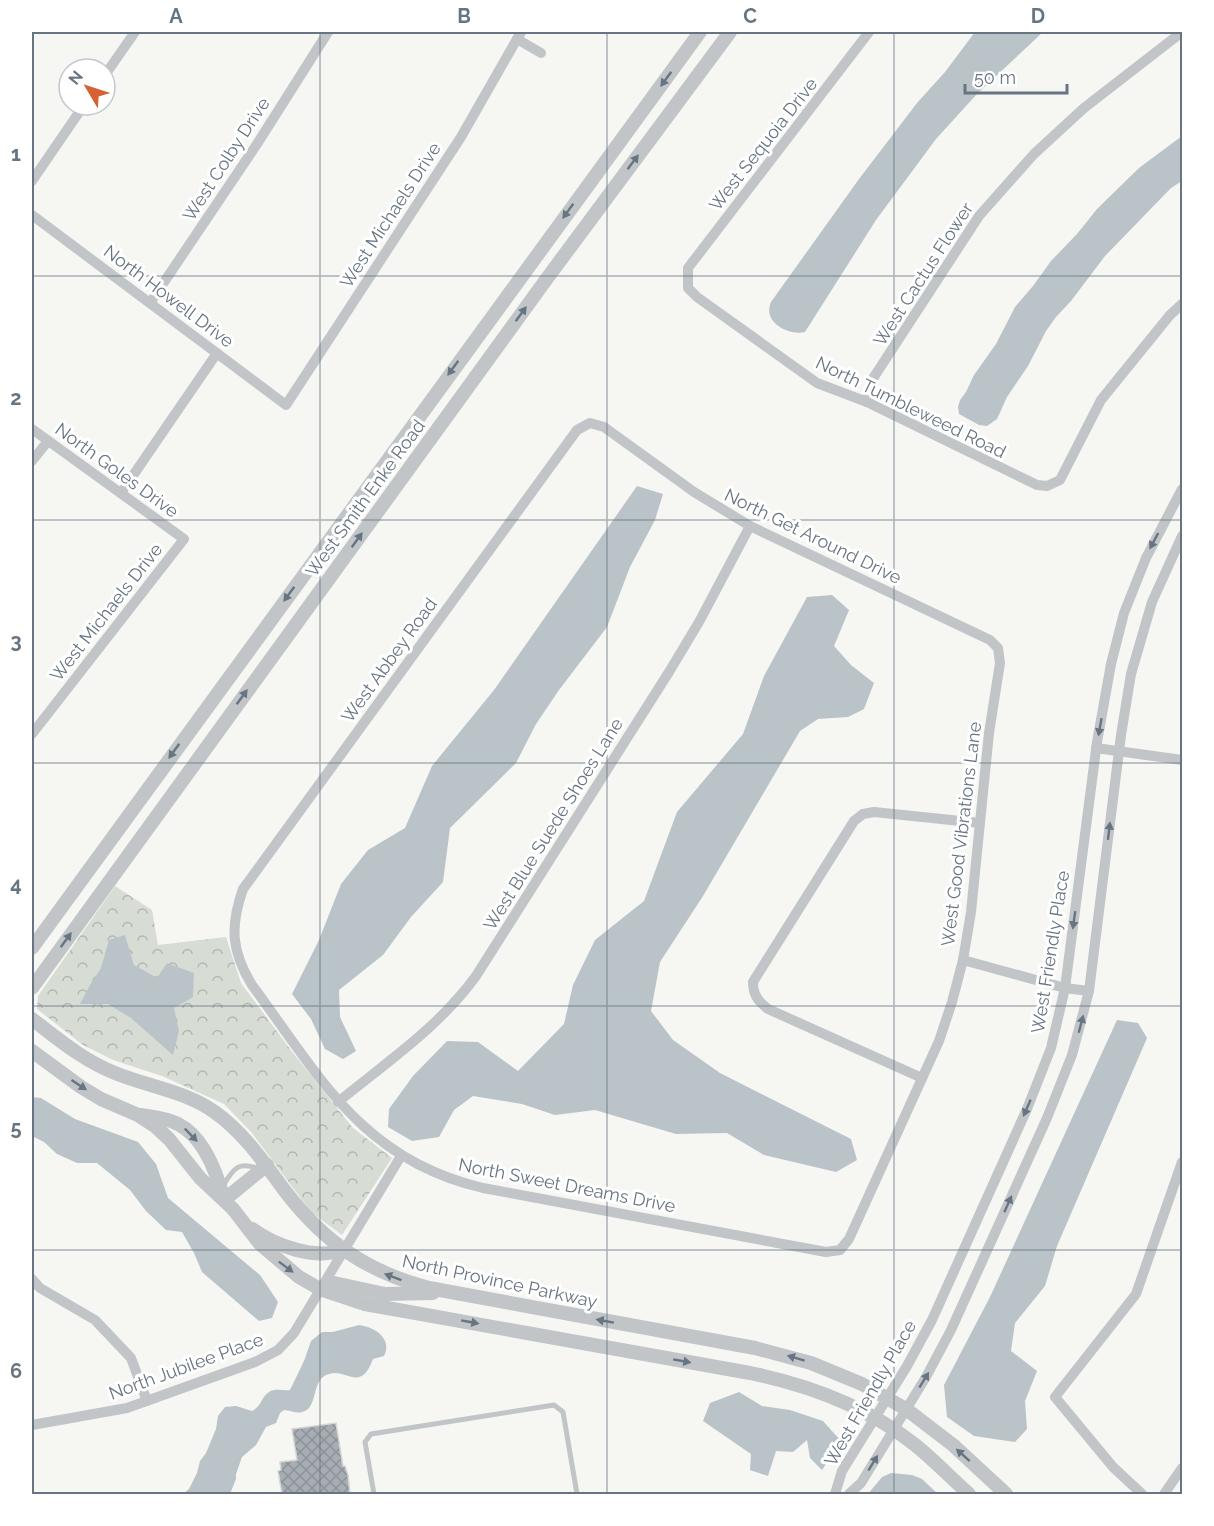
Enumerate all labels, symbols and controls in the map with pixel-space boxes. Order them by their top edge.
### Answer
text: A [169,4,183,28]
text: B [457,4,471,28]
text: C [743,4,757,28]
text: D [1031,4,1045,28]
north arrow [57,57,117,117]
scale bar [965,57,1067,95]
text: N [65,67,87,89]
text: 50 m [974,67,1016,88]
one-way arrow [660,70,672,86]
street label: West Sequoia Drive [705,73,822,215]
street label: West Colby Drive [178,93,274,225]
street label: West Michaels Drive [335,138,445,292]
text: 1 [11,142,21,166]
one-way arrow [627,155,639,171]
street label: West Cactus Flower [869,198,978,350]
one-way arrow [562,202,574,218]
street label: North Howell Drive [100,240,238,352]
one-way arrow [515,306,527,322]
street label: North Tumbleweed Road [813,352,1009,462]
one-way arrow [447,360,459,376]
text: 2 [10,386,22,410]
street label: West Smith Enke Road [301,415,429,581]
street label: North Goles Drive [51,418,183,522]
street label: North Get Around Drive [721,484,905,588]
one-way arrow [351,532,363,548]
one-way arrow [1150,532,1159,549]
street label: West Michaels Drive [46,539,167,685]
one-way arrow [283,585,295,601]
street label: West Abbey Road [337,594,441,726]
text: 3 [10,629,22,653]
one-way arrow [236,690,248,706]
street label: West Blue Suede Shoes Lane [479,714,627,934]
one-way arrow [1095,717,1104,736]
street label: West Good Vibrations Lane [937,720,985,947]
one-way arrow [168,743,180,759]
one-way arrow [1104,821,1114,840]
street label: West Friendly Place [1027,869,1073,1035]
text: 4 [10,872,22,896]
one-way arrow [1069,911,1078,930]
one-way arrow [60,933,72,949]
one-way arrow [1077,1015,1086,1033]
one-way arrow [71,1080,87,1091]
one-way arrow [1022,1100,1032,1118]
text: 5 [10,1116,22,1140]
one-way arrow [184,1128,198,1143]
street label: North Sweet Dreams Drive [457,1154,678,1216]
one-way arrow [1003,1195,1013,1213]
street label: North Province Parkway [401,1250,600,1312]
one-way arrow [278,1260,293,1272]
one-way arrow [384,1272,402,1282]
one-way arrow [595,1316,614,1325]
street label: West Friendly Place [820,1316,920,1470]
one-way arrow [461,1318,480,1327]
street label: North Jubilee Place [106,1328,266,1404]
one-way arrow [787,1353,805,1362]
one-way arrow [673,1356,692,1365]
text: 6 [10,1359,22,1383]
one-way arrow [918,1372,929,1388]
one-way arrow [956,1449,971,1462]
one-way arrow [867,1455,878,1471]

